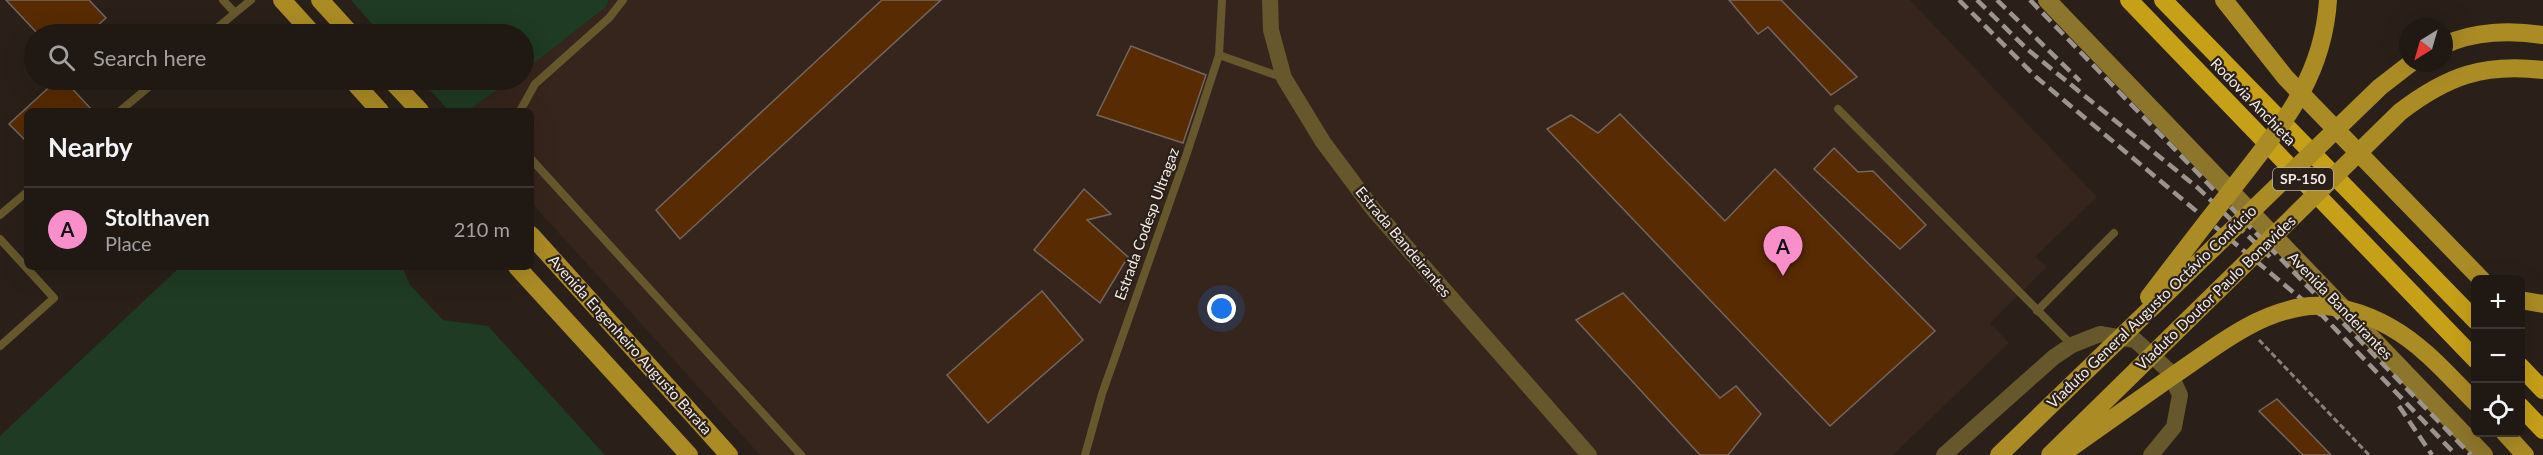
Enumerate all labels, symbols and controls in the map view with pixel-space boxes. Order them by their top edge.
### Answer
north arrow [2399,18,2453,72]
search box [24,24,534,90]
icon: search [45,41,78,74]
text: Search here [93,44,206,71]
street label: Rodovia Anchieta [2207,54,2300,149]
text: Nearby [48,131,133,163]
street label: Estrada Codesp Ultragaz [1110,145,1182,302]
road number: SP-150 [2273,168,2333,190]
street label: Estrada Bandeirantes [1352,182,1455,300]
street label: Viaduto General Augusto Octávio Confúcio [2043,201,2260,411]
text: Stolthaven [105,204,210,231]
street label: Viaduto Doutor Paulo Bonavides [2132,211,2299,373]
text: A [61,217,74,241]
text: 210 m [454,217,510,241]
pin: A [1764,226,1802,276]
text: Place [105,231,152,255]
street label: Avenida Bandeirantes [2285,248,2397,363]
street label: Avenida Engenheiro Augusto Barata [545,251,716,438]
map controls [2471,275,2525,437]
button: + [2471,275,2525,329]
your location [1207,294,1236,323]
button: − [2471,329,2525,383]
button: locate [2471,383,2525,437]

